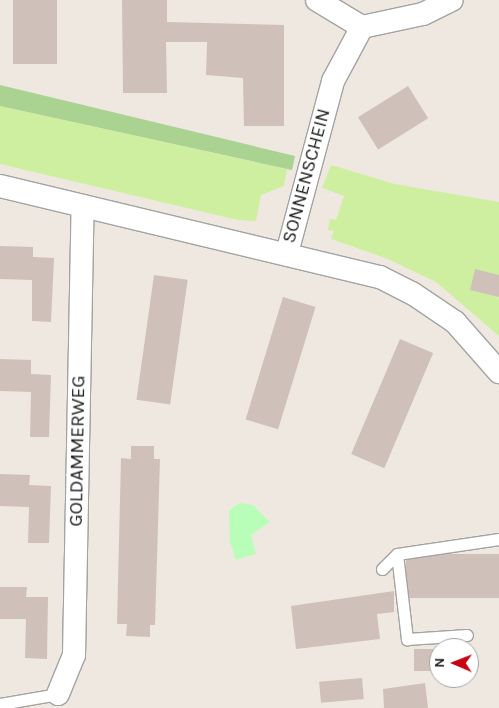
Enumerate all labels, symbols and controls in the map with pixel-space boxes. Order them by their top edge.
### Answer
street label: SONNENSCHEIN [278,106,336,246]
street label: GOLDAMMERWEG [65,375,91,527]
north arrow [429,638,479,688]
text: N [431,658,448,668]

